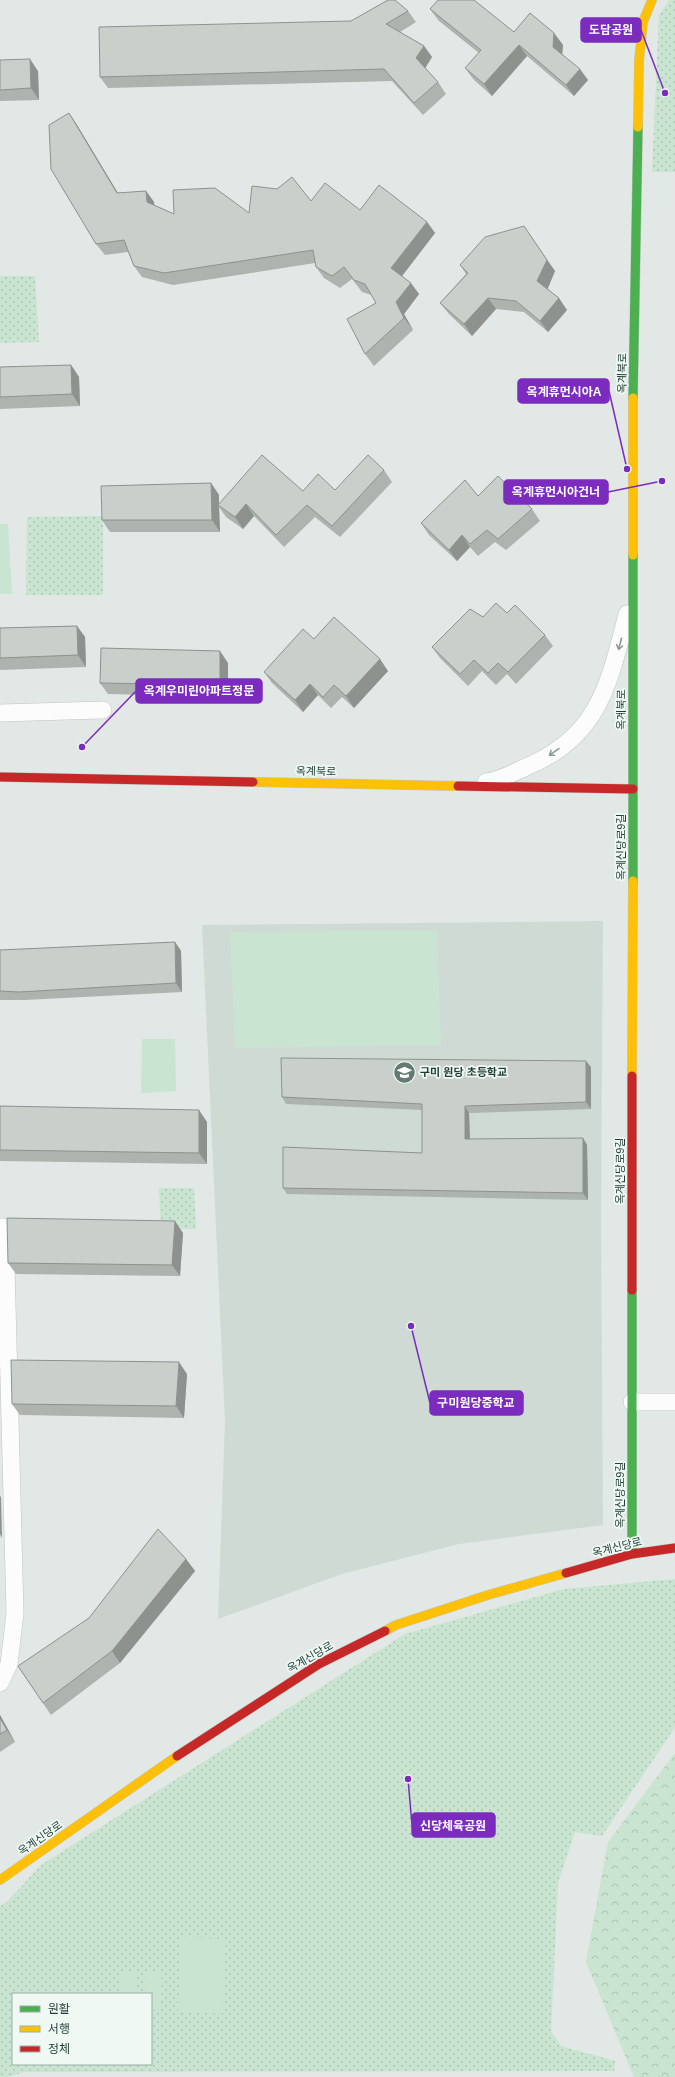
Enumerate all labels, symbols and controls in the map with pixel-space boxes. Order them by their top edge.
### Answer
callout: 도담공원 [581,18,641,42]
text: 도담공원 [589,23,633,37]
street label: 옥계북로 [616,353,628,393]
callout: 옥계휴먼시아A [518,379,609,403]
text: 옥계휴먼시아A [527,385,602,399]
callout: 옥계휴먼시아건너 [504,480,608,504]
text: 옥계휴먼시아건너 [512,485,600,499]
one-way arrow [615,638,623,651]
callout: 옥계우미린아파트정문 [136,679,262,703]
text: 옥계우미린아파트정문 [144,684,254,698]
street label: 옥계북로 [615,690,627,730]
one-way arrow [549,748,560,756]
street label: 옥계북로 [296,765,336,777]
street label: 옥계신당로9길 [615,814,627,880]
school or university icon: 구미 원당 초등학교 [392,1059,418,1085]
place label: 구미 원당 초등학교 [420,1066,507,1078]
street label: 옥계신당로9길 [614,1138,626,1204]
callout: 구미원당중학교 [430,1391,523,1415]
text: 구미원당중학교 [437,1396,515,1410]
street label: 옥계신당로9길 [614,1462,626,1528]
street label: 옥계신당로 [591,1535,643,1559]
street label: 옥계신당로 [285,1639,335,1675]
callout: 신당체육공원 [412,1813,495,1837]
street label: 옥계신당로 [16,1819,64,1857]
text: 신당체육공원 [420,1819,486,1833]
legend [12,1993,152,2065]
text: 원활 [48,2002,70,2016]
text: 서행 [48,2022,70,2036]
text: 정체 [48,2042,70,2056]

